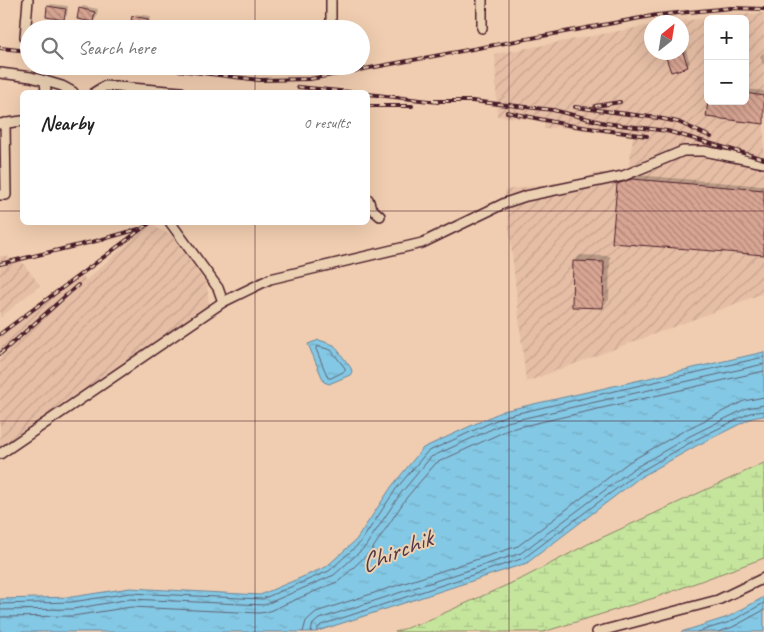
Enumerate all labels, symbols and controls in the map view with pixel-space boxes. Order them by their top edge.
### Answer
north arrow [644,15,689,60]
map controls [704,15,749,105]
button: + [704,15,749,60]
search box [20,20,370,75]
icon: search [38,34,66,62]
text: Search here [78,36,155,60]
button: − [704,60,749,105]
text: Nearby [40,110,93,136]
text: 0 results [303,113,350,133]
water label: Chirchik [355,520,441,580]

